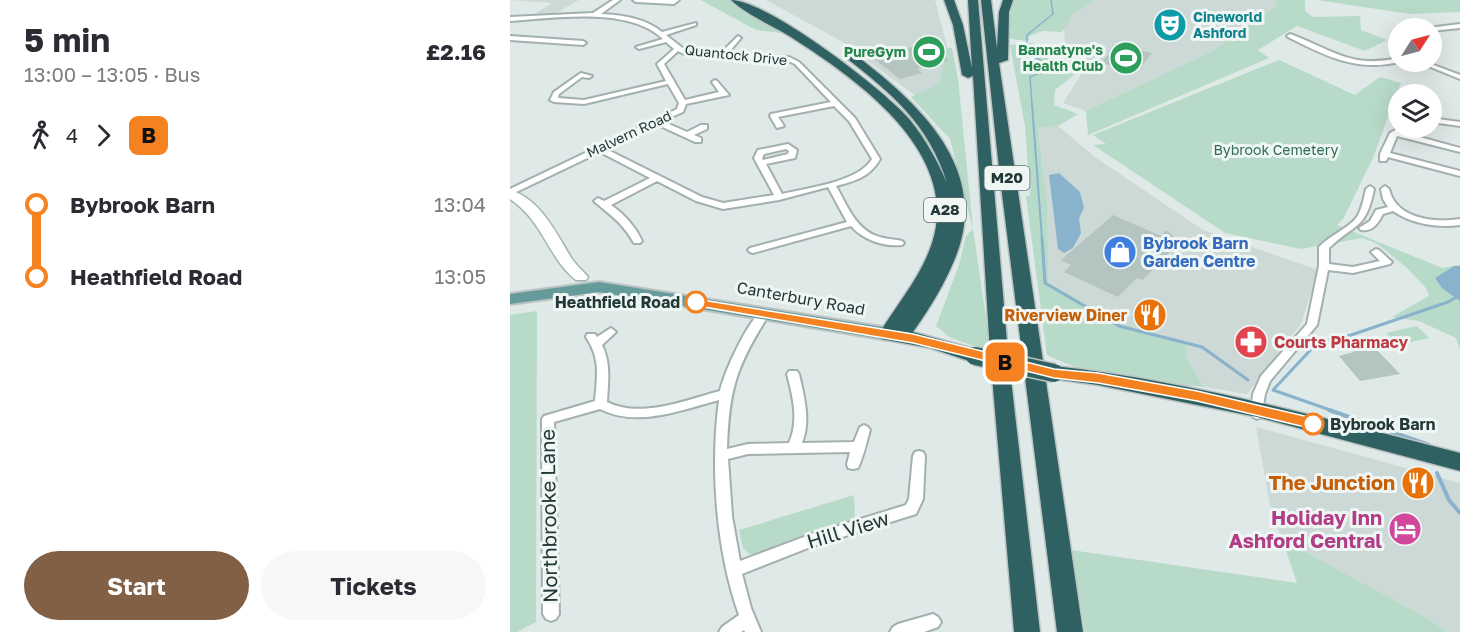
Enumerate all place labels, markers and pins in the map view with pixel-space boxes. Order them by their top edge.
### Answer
theatre icon: Cineworld Ashford [1152,7,1188,43]
place label: Cineworld Ashford [1193,8,1262,41]
sports icon: PureGym [911,34,947,70]
sports icon: Bannatyne's Health Club [1108,40,1144,76]
place label: Bannatyne's Health Club [1018,41,1103,74]
place label: PureGym [844,43,906,60]
place label: Bybrook Barn Garden Centre [1143,233,1255,271]
shop icon: Bybrook Barn Garden Centre [1102,234,1138,270]
marker: Heathfield Road [685,291,707,313]
place label: Heathfield Road [555,292,680,312]
restaurant icon: Riverview Diner [1132,297,1168,333]
place label: Riverview Diner [1004,305,1127,325]
pharmacy icon: Courts Pharmacy [1233,324,1269,360]
place label: Courts Pharmacy [1274,332,1409,352]
marker: Bybrook Barn [1302,413,1324,435]
place label: Bybrook Barn [1330,414,1436,434]
restaurant icon: The Junction [1400,465,1436,501]
place label: The Junction [1269,470,1395,494]
place label: Holiday Inn Ashford Central [1229,505,1382,552]
hotel icon: Holiday Inn Ashford Central [1387,511,1423,547]

